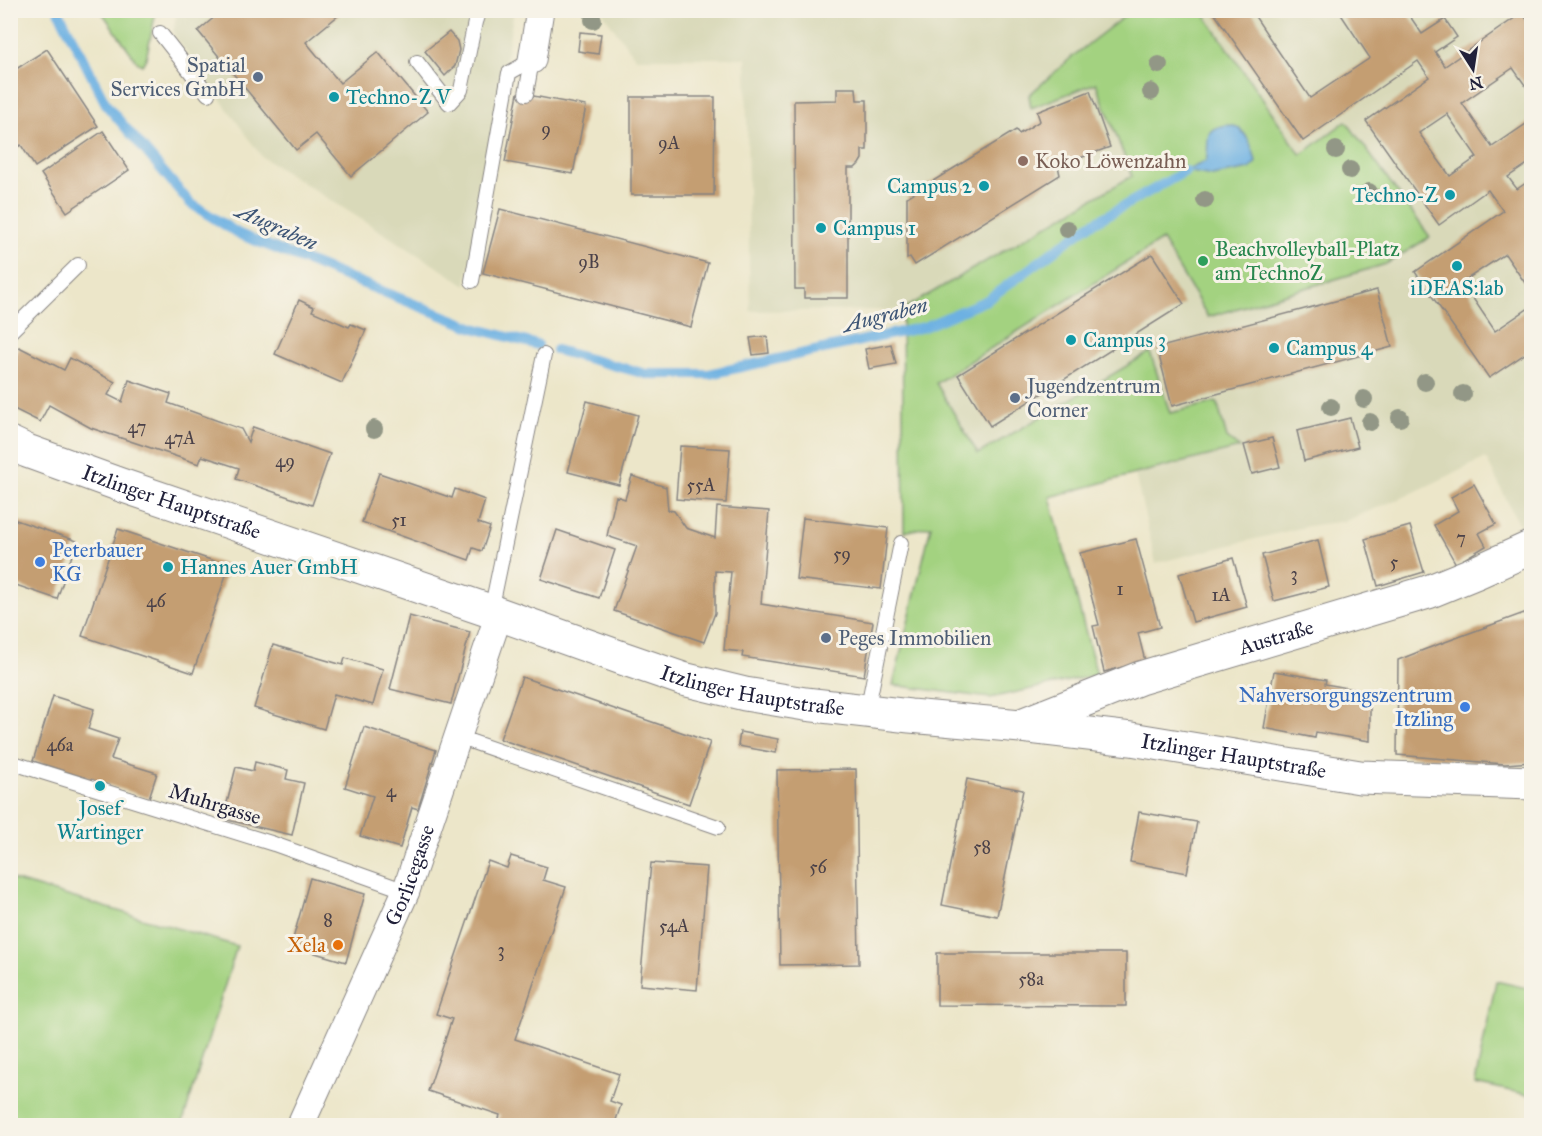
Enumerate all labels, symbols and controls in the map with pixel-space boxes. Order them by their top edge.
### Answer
north arrow [1443,39,1503,99]
place label: Spatial Services GmbH [111,52,246,102]
marker: Spatial Services GmbH [251,70,265,84]
text: N [1467,72,1485,94]
place label: Techno-Z V [346,84,452,110]
marker: Techno-Z V [327,90,341,104]
house number: 9 [541,118,551,140]
house number: 9A [658,132,680,154]
place label: Koko Löwenzahn [1035,148,1186,174]
marker: Koko Löwenzahn [1016,154,1030,168]
place label: Campus 2 [887,173,973,199]
marker: Campus 2 [977,179,991,193]
place label: Techno-Z [1352,182,1438,208]
marker: Techno-Z [1443,188,1457,202]
water label: Augraben [230,196,322,257]
place label: Campus 1 [833,215,916,241]
marker: Campus 1 [814,221,828,235]
place label: Beachvolleyball-Platz am TechnoZ [1215,236,1400,286]
house number: 9B [578,251,600,273]
marker: Beachvolleyball-Platz am TechnoZ [1196,254,1210,268]
marker: iDEAS:lab [1450,259,1464,273]
place label: iDEAS:lab [1410,275,1504,301]
water label: Augraben [838,291,931,339]
place label: Campus 3 [1083,327,1166,353]
marker: Campus 3 [1064,333,1078,347]
place label: Campus 4 [1286,335,1374,361]
marker: Campus 4 [1267,341,1281,355]
place label: Jugendzentrum Corner [1025,373,1161,423]
marker: Jugendzentrum Corner [1008,391,1022,405]
house number: 47 [128,416,146,438]
house number: 47A [165,427,195,449]
house number: 49 [275,450,295,472]
street label: Itzlinger Hauptstraße [79,459,264,545]
house number: 55A [687,474,715,496]
house number: 51 [391,509,407,531]
house number: 7 [1456,527,1466,549]
place label: Peterbauer KG [52,537,143,587]
house number: 59 [833,543,851,565]
house number: 5 [1390,551,1399,573]
place label: Hannes Auer GmbH [180,554,358,580]
marker: Peterbauer KG [33,555,47,569]
marker: Hannes Auer GmbH [161,560,175,574]
house number: 3 [1290,563,1298,585]
house number: 1 [1116,578,1124,600]
house number: 1A [1211,584,1231,606]
house number: 46 [146,590,166,612]
street label: Austraße [1235,614,1317,661]
place label: Peges Immobilien [838,625,991,651]
marker: Peges Immobilien [819,631,833,645]
street label: Itzlinger Hauptstraße [657,659,846,721]
place label: Nahversorgungszentrum Itzling [1239,682,1453,732]
marker: Nahversorgungszentrum Itzling [1458,700,1472,714]
street label: Itzlinger Hauptstraße [1139,728,1328,784]
house number: 46a [47,734,74,756]
street label: Muhrgasse [166,778,264,830]
marker: Josef Wartinger [93,779,107,793]
house number: 4 [386,780,397,802]
place label: Josef Wartinger [57,795,143,845]
street label: Gorlicegasse [379,821,440,930]
house number: 58 [973,836,991,858]
house number: 56 [809,856,828,878]
house number: 8 [323,909,333,931]
house number: 54A [659,915,689,937]
place label: Xela [287,932,326,958]
marker: Xela [331,938,345,952]
house number: 3 [497,939,505,961]
house number: 58a [1018,968,1044,990]

